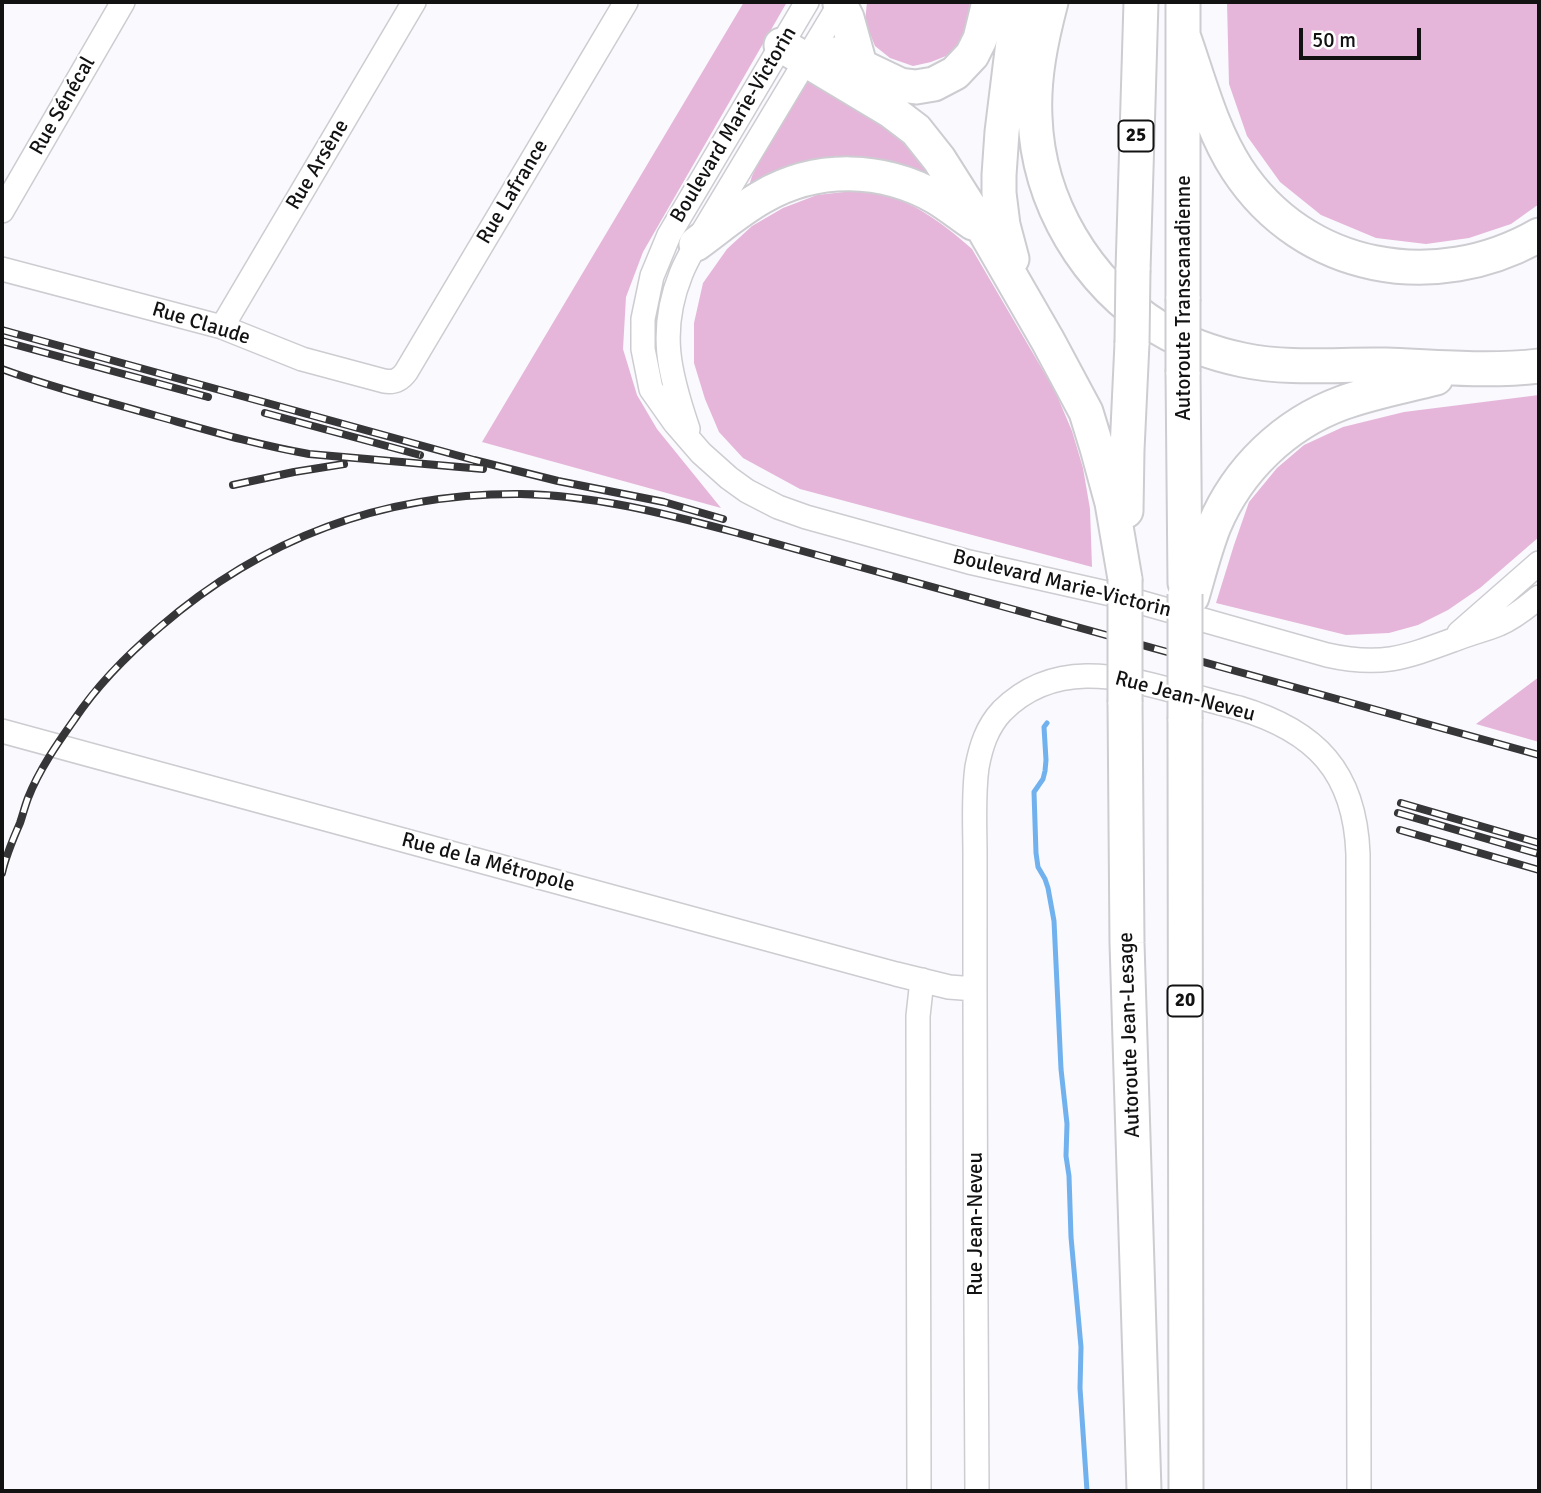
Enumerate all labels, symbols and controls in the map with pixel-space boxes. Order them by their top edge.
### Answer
scale bar [1303,14,1426,58]
street label: Boulevard Marie-Victorin [665,22,803,228]
text: 50 m [1312,27,1356,53]
street label: Rue Sénécal [25,52,101,160]
street label: Rue Arsène [281,115,355,215]
road number: 25 [1118,120,1154,152]
street label: Rue Lafrance [472,135,554,249]
street label: Autoroute Transcanadienne [1171,175,1197,421]
street label: Rue Claude [149,297,253,351]
street label: Boulevard Marie-Victorin [950,545,1174,623]
street label: Rue Jean-Neveu [1112,666,1258,728]
street label: Rue de la Métropole [399,828,577,898]
street label: Autoroute Jean-Lesage [1114,932,1146,1138]
road number: 20 [1168,986,1202,1016]
street label: Rue Jean-Neveu [963,1152,989,1296]

